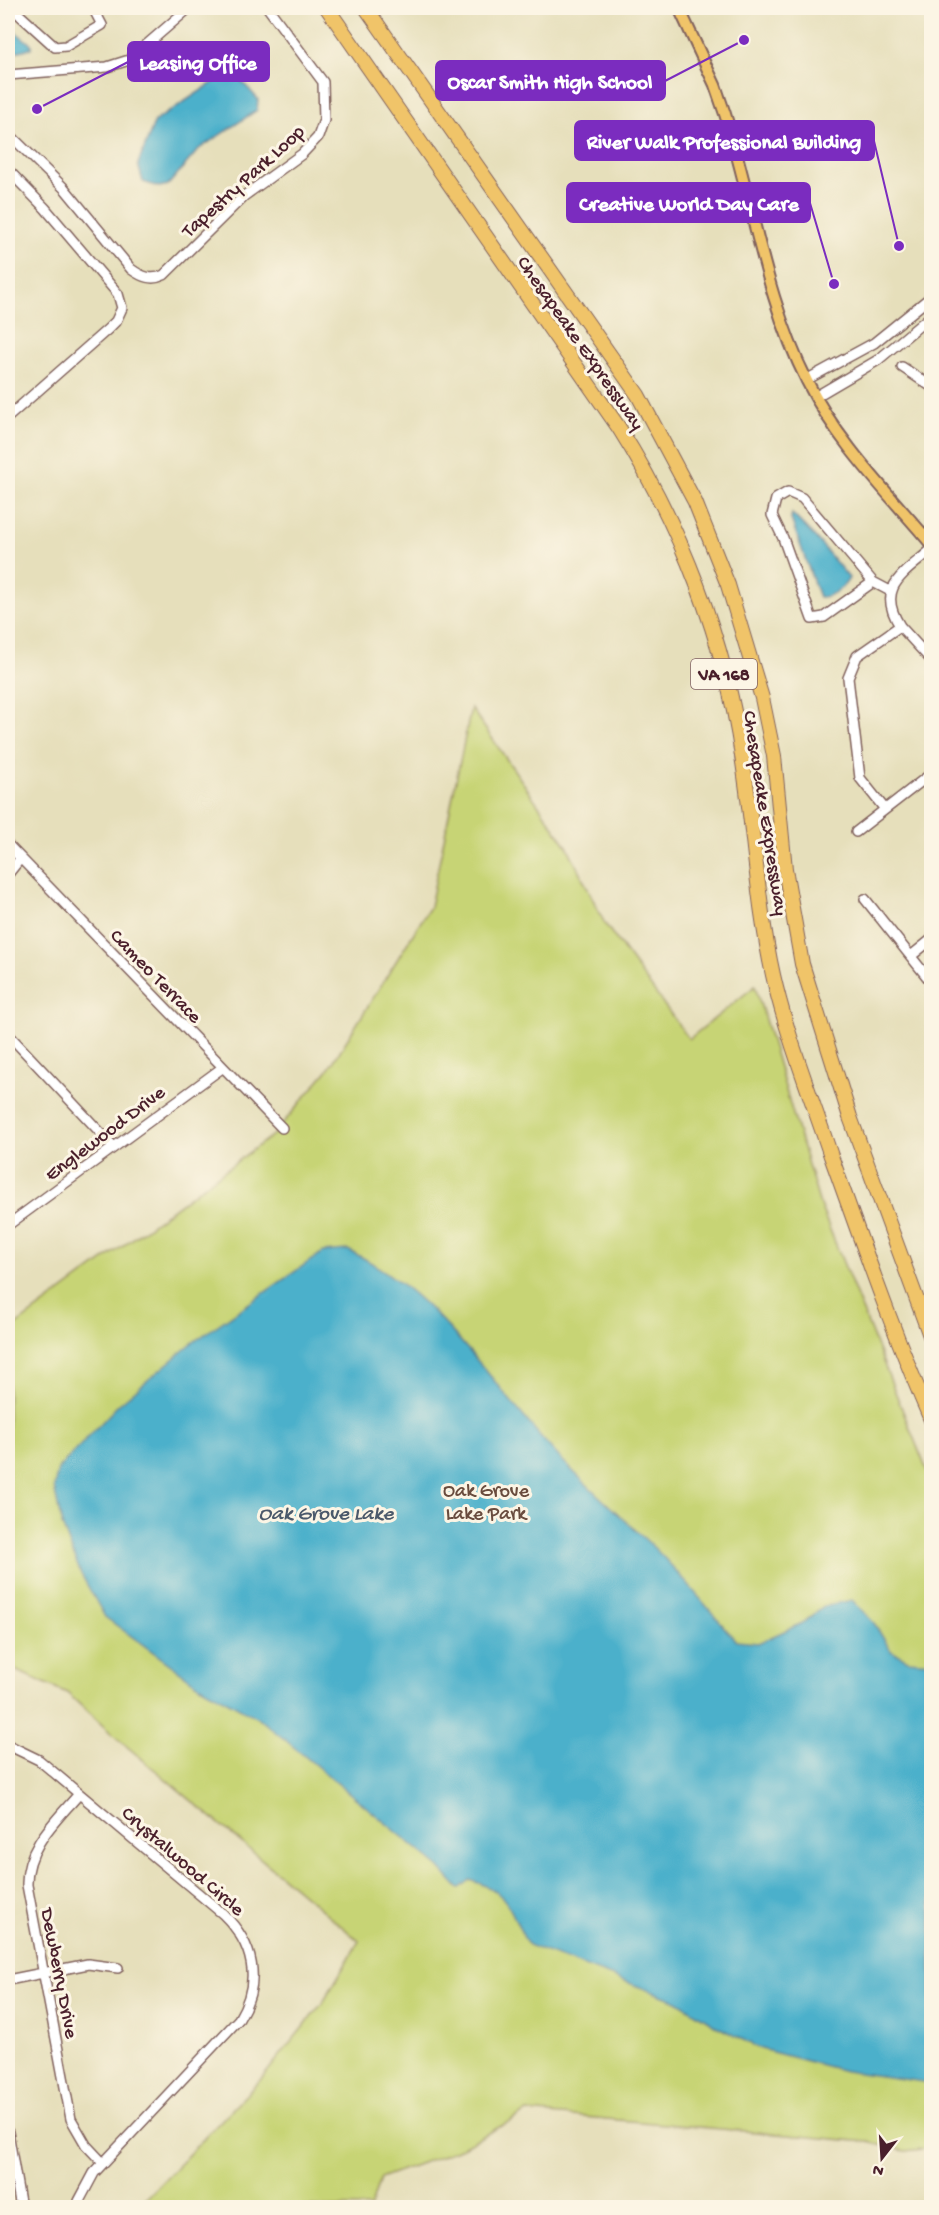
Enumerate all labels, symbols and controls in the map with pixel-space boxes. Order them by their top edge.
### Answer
callout: Leasing Office [128,42,269,81]
text: Leasing Office [139,53,258,78]
callout: Oscar Smith High School [436,61,665,100]
text: Oscar Smith High School [448,72,653,97]
street label: Tapestry Park Loop [178,121,310,244]
callout: River Walk Professional Building [575,121,874,160]
text: River Walk Professional Building [586,132,861,157]
callout: Creative World Day Care [567,183,810,222]
text: Creative World Day Care [578,194,800,219]
street label: Chesapeake Expressway [510,253,648,436]
road number: VA 168 [691,659,757,689]
street label: Chesapeake Expressway [736,710,791,918]
street label: Cameo Terrace [104,926,206,1030]
street label: Englewood Drive [42,1082,171,1187]
park label: Oak Grove Lake Park [443,1481,530,1527]
water label: Oak Grove Lake [259,1503,395,1528]
street label: Crystalwood Circle [116,1803,248,1923]
street label: Dewberry Drive [33,1905,82,2041]
north arrow [852,2128,912,2188]
text: N [870,2158,886,2180]

